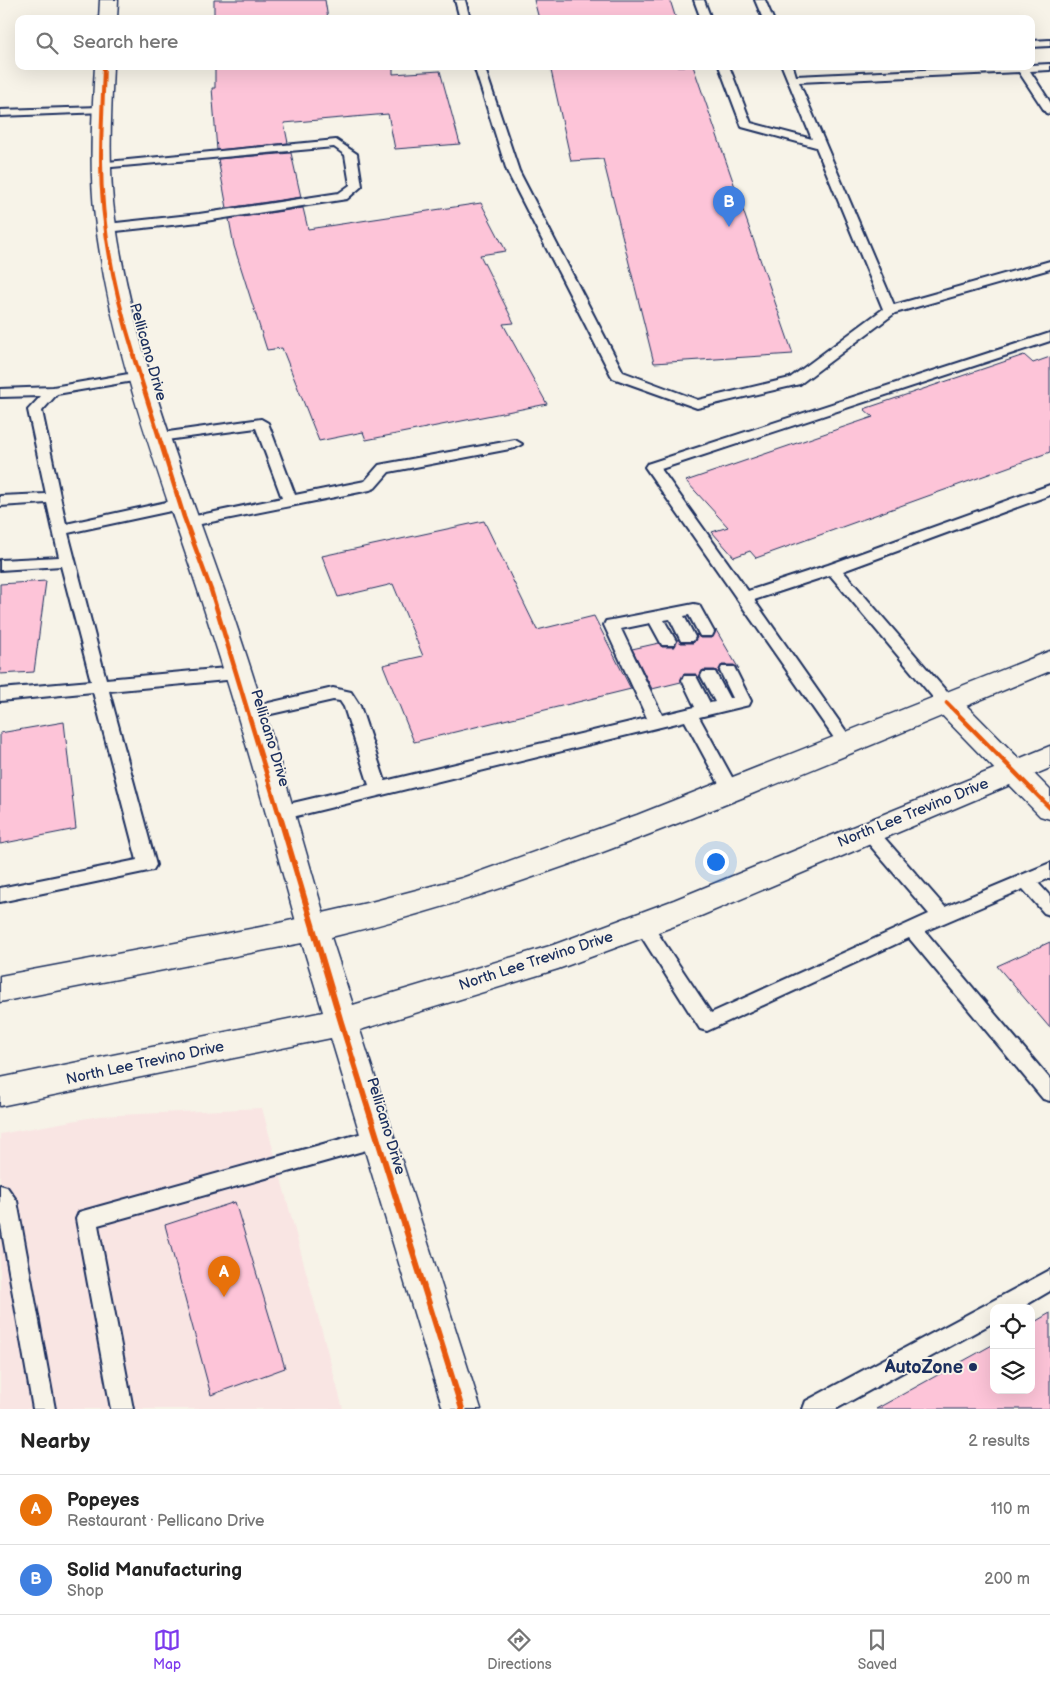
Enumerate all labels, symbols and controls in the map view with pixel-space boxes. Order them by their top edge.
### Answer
search box [15,15,1035,70]
icon: search [33,29,61,57]
text: Search here [73,31,178,54]
pin: B [713,186,745,227]
street label: Pellicano Drive [125,301,171,403]
street label: Pellicano Drive [246,687,294,789]
street label: North Lee Trevino Drive [835,774,991,852]
your location [703,849,729,875]
street label: North Lee Trevino Drive [456,927,616,995]
street label: North Lee Trevino Drive [64,1037,226,1089]
street label: Pellicano Drive [362,1075,410,1177]
pin: A [208,1256,240,1297]
map controls [990,1304,1035,1394]
button: locate [990,1304,1035,1349]
button: layers [990,1349,1035,1394]
place label: AutoZone [884,1357,963,1378]
marker: AutoZone [967,1361,979,1373]
text: Nearby [20,1429,90,1454]
text: 2 results [968,1432,1030,1451]
text: Popeyes [67,1489,139,1512]
text: A [31,1500,41,1519]
text: 110 m [991,1500,1030,1519]
text: Restaurant · Pellicano Drive [67,1512,264,1531]
text: Solid Manufacturing [67,1559,242,1582]
text: B [30,1570,42,1589]
text: 200 m [984,1570,1030,1589]
text: Shop [67,1582,104,1601]
tab: Map [153,1626,181,1673]
tab: Directions [487,1626,552,1673]
tab: Saved [858,1626,897,1673]

